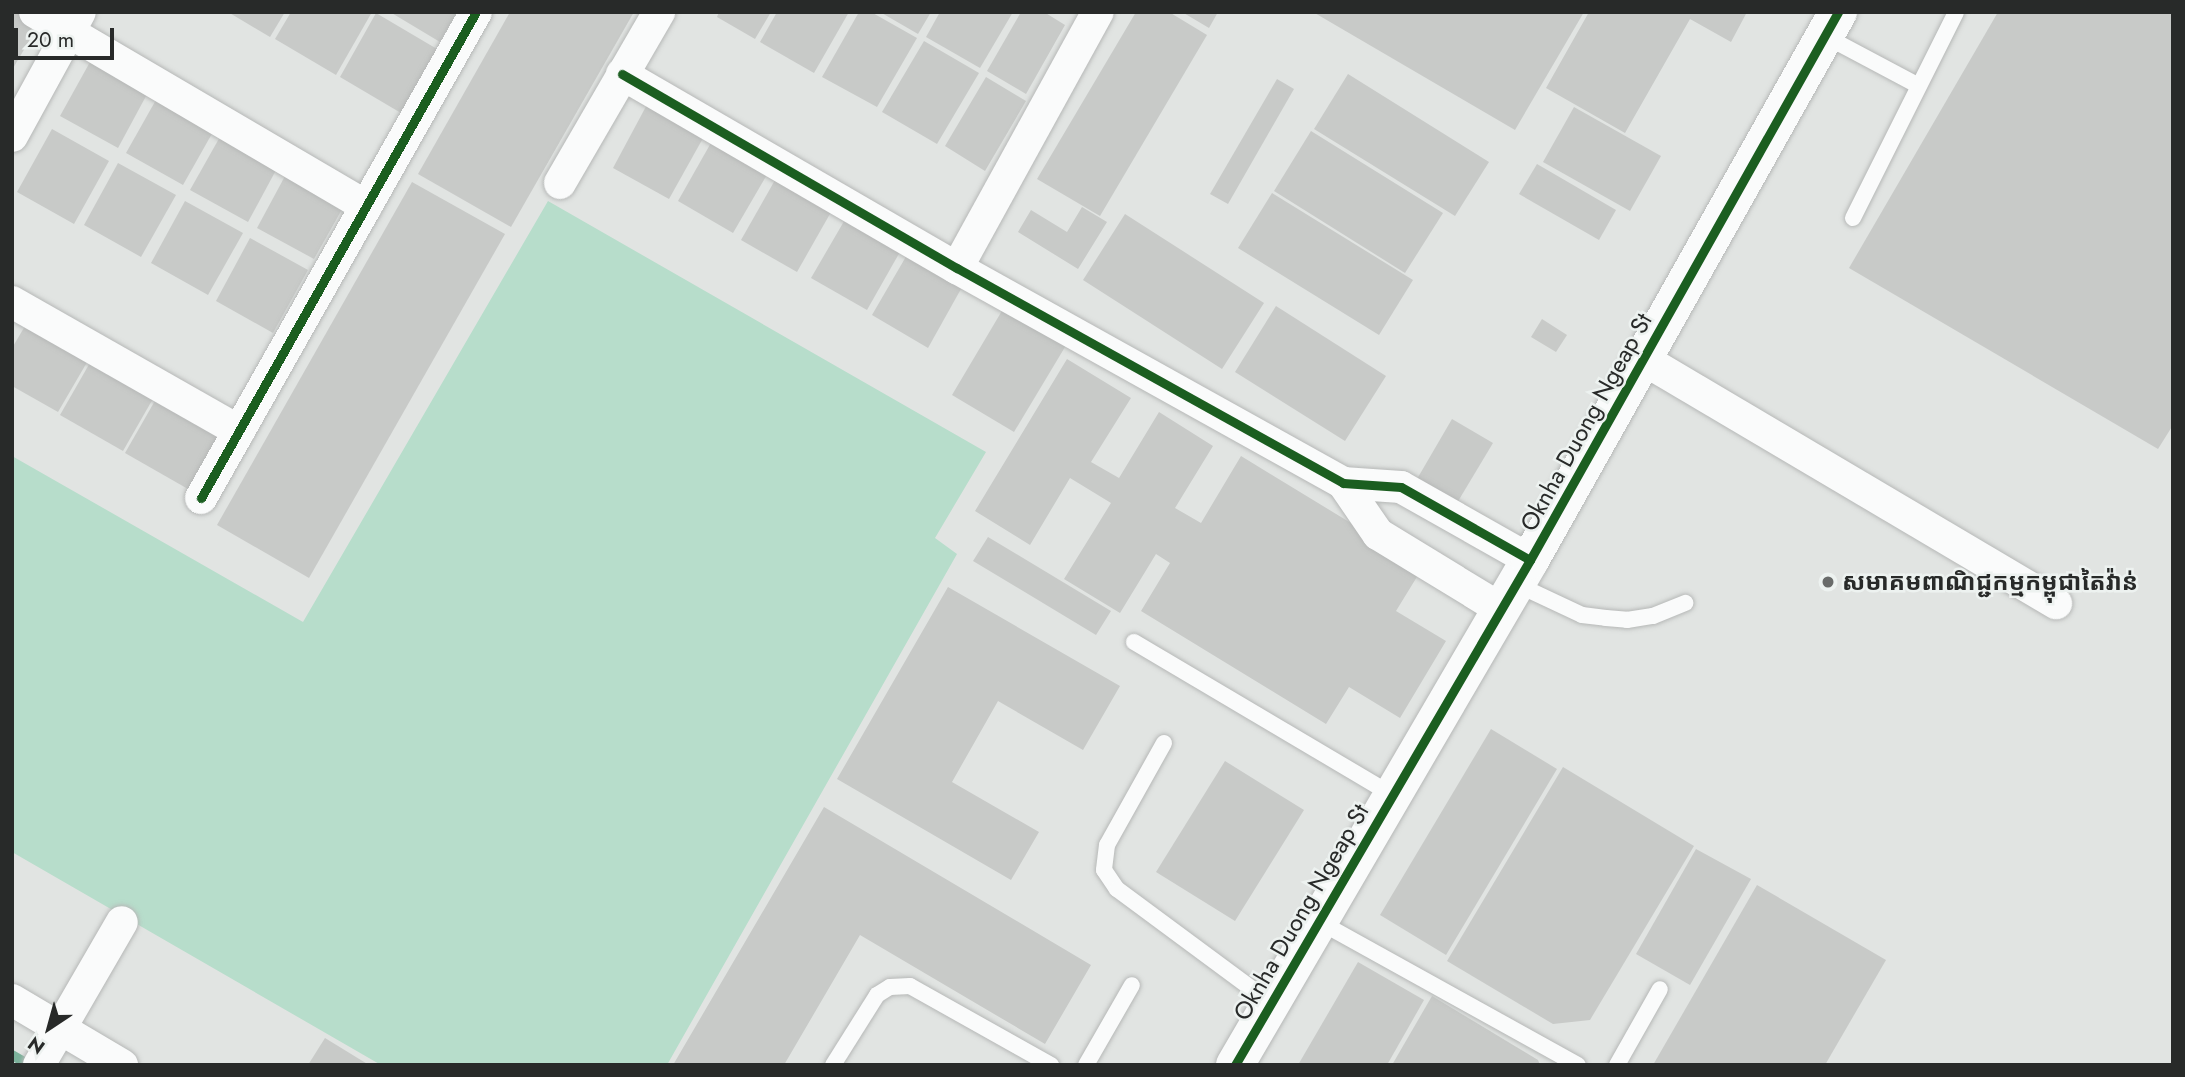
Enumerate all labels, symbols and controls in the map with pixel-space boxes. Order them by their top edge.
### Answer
scale bar [18,14,117,58]
text: 20 m [27,25,74,55]
street label: Oknha Duong Ngeap St [1514,308,1658,536]
place label: សមាគមពាណិជ្ជកម្មកម្ពុជាតៃវ៉ាន់ [1842,568,2138,596]
marker: សមាគមពាណិជ្ជកម្មកម្ពុជាតៃវ៉ាន់ [1820,574,1836,590]
street label: Oknha Duong Ngeap St [1227,799,1375,1025]
north arrow [14,993,84,1063]
text: N [22,1030,50,1061]

